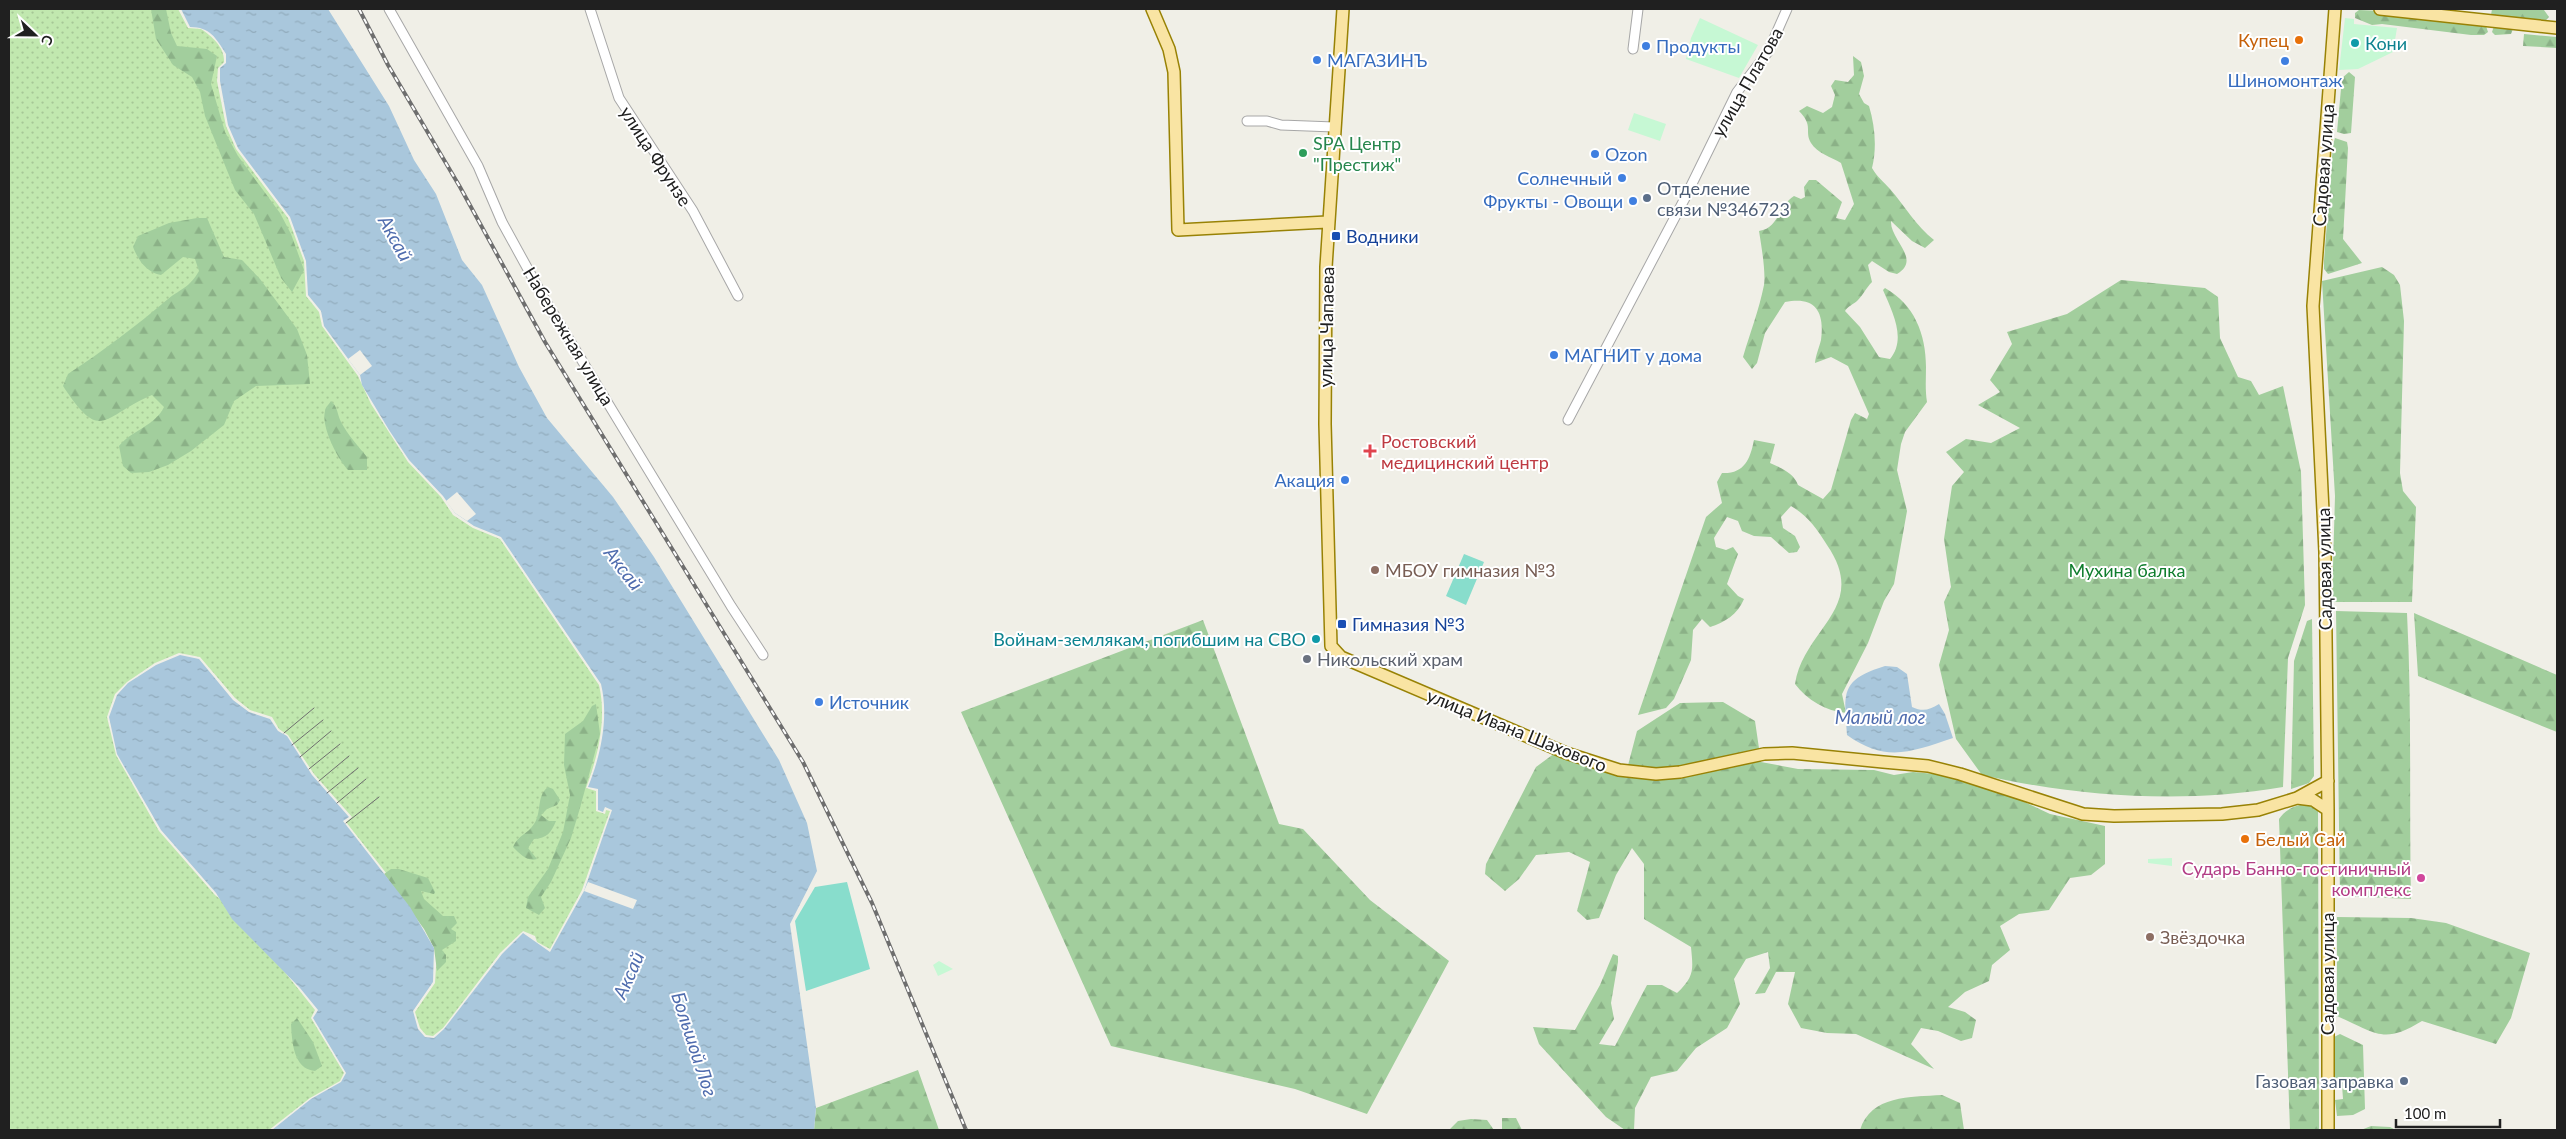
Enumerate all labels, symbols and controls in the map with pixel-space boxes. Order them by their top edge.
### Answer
north arrow [10,10,60,60]
street label: улица Платова [1707,23,1787,141]
place label: Купец [2238,29,2289,51]
place label: Кони [2365,32,2407,54]
text: С [38,33,57,48]
marker: Купец [2293,34,2305,46]
place label: Продукты [1656,35,1740,57]
marker: Кони [2349,37,2361,49]
marker: Продукты [1640,40,1652,52]
place label: МАГАЗИНЪ [1327,49,1427,71]
marker: МАГАЗИНЪ [1311,54,1323,66]
marker: Шиномонтаж [2279,55,2291,67]
place label: Шиномонтаж [2227,69,2343,91]
street label: улица Фрунзе [616,102,696,210]
street label: Садовая улица [2308,103,2338,227]
place label: SPA Центр "Престиж" [1313,132,1401,175]
place label: Ozon [1605,143,1647,165]
marker: SPA Центр "Престиж" [1297,147,1309,159]
marker: Ozon [1589,148,1601,160]
place label: Солнечный [1517,167,1612,189]
marker: Солнечный [1616,172,1628,184]
place label: Отделение связи №346723 [1657,177,1790,220]
place label: Фрукты - Овощи [1483,190,1623,212]
marker: Отделение связи №346723 [1641,192,1653,204]
marker: Фрукты - Овощи [1627,195,1639,207]
water label: Аксай [374,210,418,265]
place label: Водники [1346,225,1419,247]
marker: Водники [1330,230,1342,242]
street label: Набережная улица [519,263,619,409]
street label: улица Чапаева [1314,266,1338,388]
place label: МАГНИТ у дома [1564,344,1702,366]
marker: МАГНИТ у дома [1548,349,1560,361]
place label: Ростовский медицинский центр [1381,430,1549,473]
marker: Ростовский медицинский центр [1363,444,1377,458]
place label: Акация [1275,469,1335,491]
marker: Акация [1339,474,1351,486]
street label: Садовая улица [2312,507,2336,631]
water label: Аксай [599,541,648,594]
place label: МБОУ гимназия №3 [1385,559,1555,581]
park label: Мухина балка [2068,559,2186,581]
marker: МБОУ гимназия №3 [1369,564,1381,576]
place label: Гимназия №3 [1352,613,1465,635]
marker: Гимназия №3 [1336,618,1348,630]
place label: Войнам-землякам, погибшим на СВО [993,628,1306,650]
marker: Войнам-землякам, погибшим на СВО [1310,633,1322,645]
place label: Никольский храм [1317,648,1463,670]
marker: Никольский храм [1301,653,1313,665]
street label: улица Ивана Шахового [1424,684,1610,776]
place label: Источник [829,691,910,713]
marker: Источник [813,696,825,708]
water label: Малый лог [1835,705,1926,728]
place label: Белый Сай [2255,828,2345,850]
marker: Белый Сай [2239,833,2251,845]
place label: Сударь Банно-гостиничный комплекс [2182,857,2411,900]
marker: Сударь Банно-гостиничный комплекс [2415,872,2427,884]
street label: Садовая улица [2316,913,2338,1035]
place label: Звёздочка [2160,926,2245,948]
marker: Звёздочка [2144,931,2156,943]
water label: Аксай [607,948,649,1003]
water label: Большой Лог [667,989,723,1100]
place label: Газовая заправка [2255,1070,2394,1092]
marker: Газовая заправка [2398,1075,2410,1087]
scale bar [2396,1096,2500,1128]
text: 100 m [2404,1104,2446,1122]

